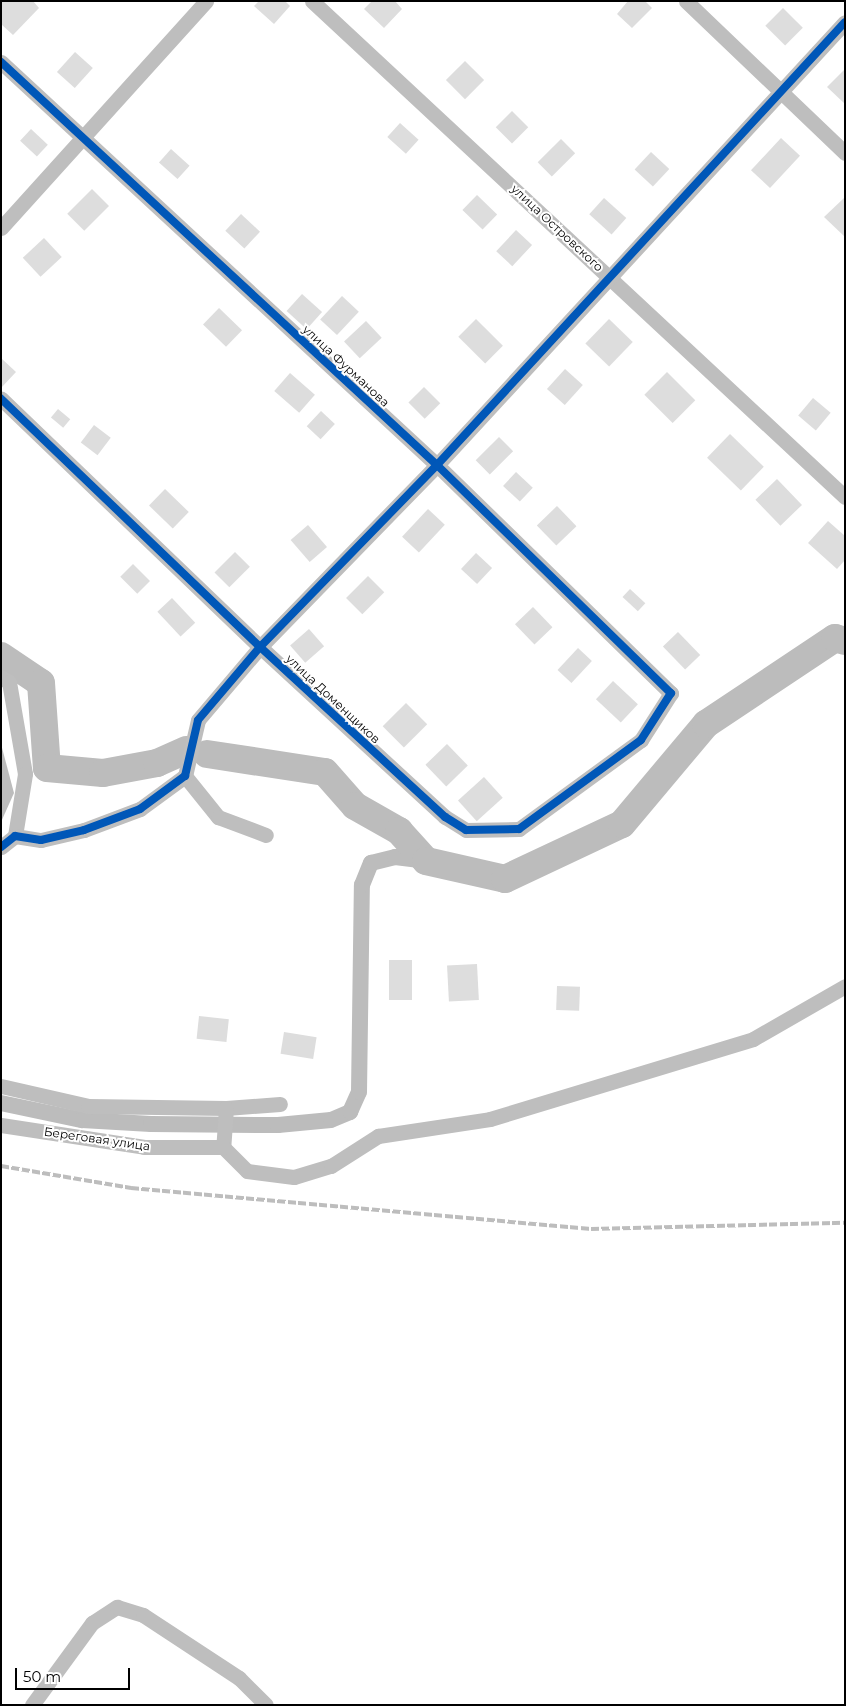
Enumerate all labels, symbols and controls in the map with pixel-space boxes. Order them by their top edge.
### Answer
street label: улица Островского [508,182,606,274]
street label: улица Фурманова [300,322,392,410]
street label: улица Доменщиков [283,652,383,746]
street label: Береговая улица [43,1124,151,1154]
scale bar [18,1658,132,1690]
text: 50 m [23,1667,61,1686]

